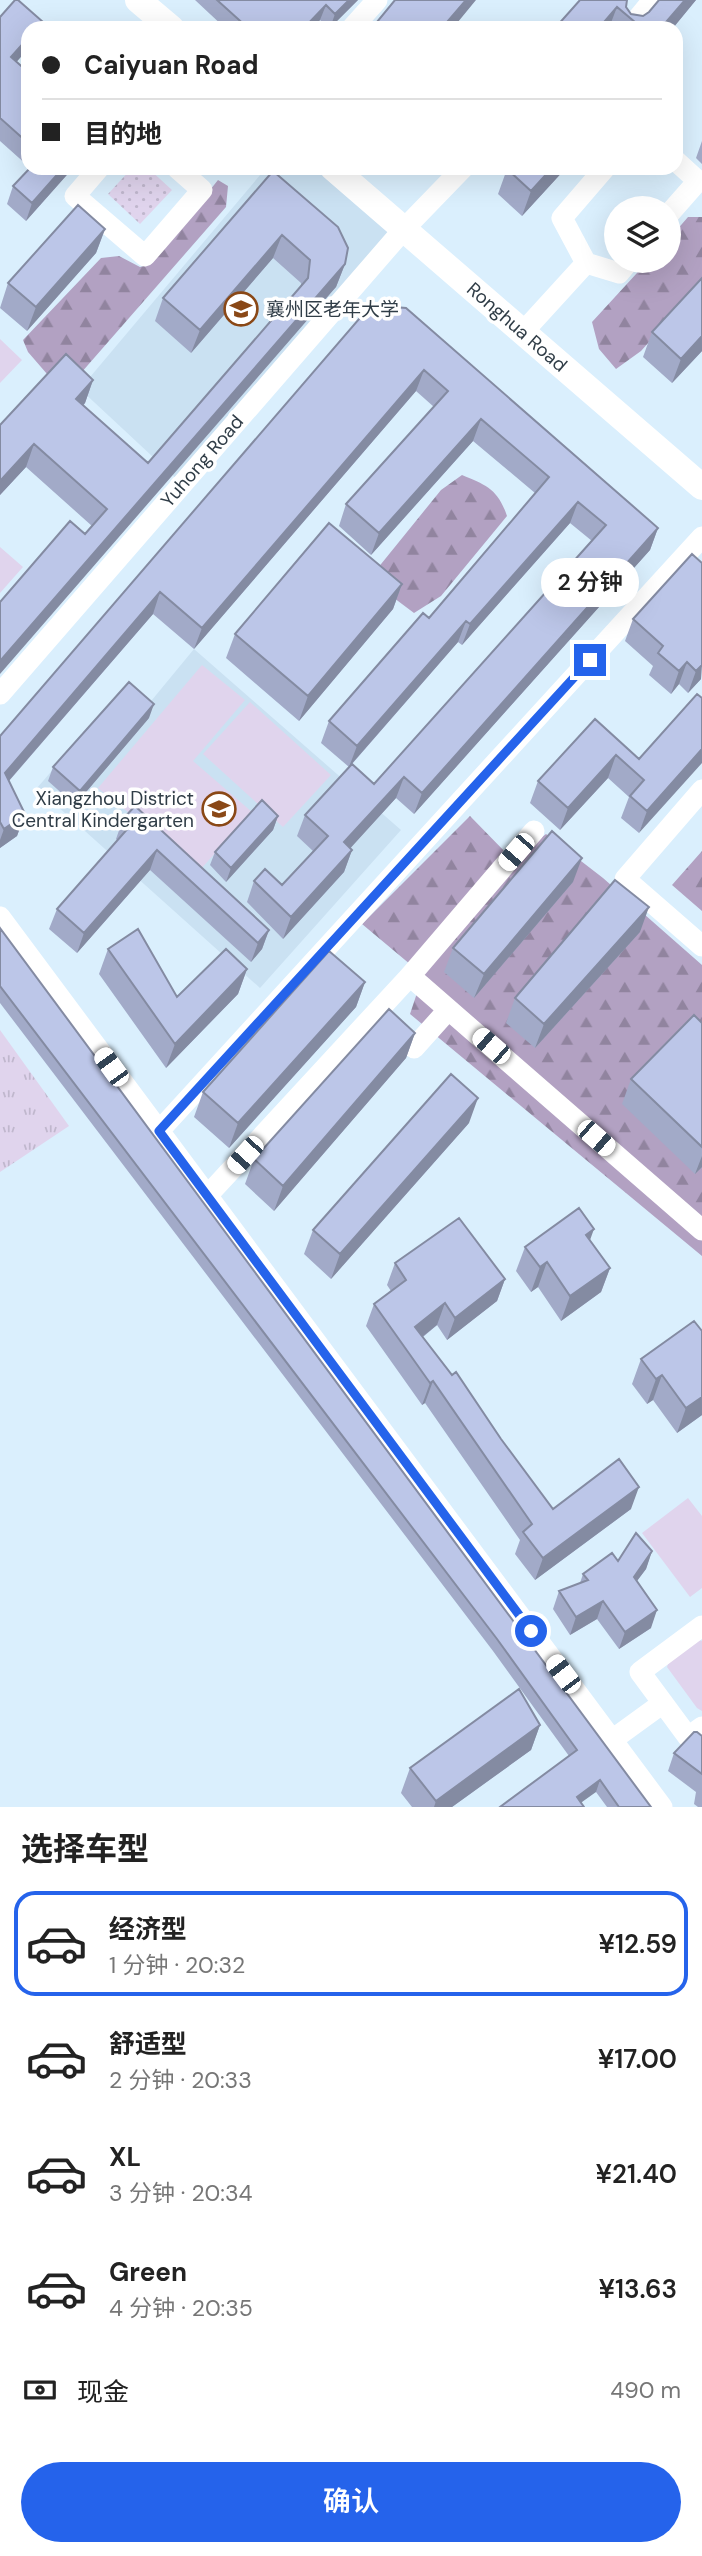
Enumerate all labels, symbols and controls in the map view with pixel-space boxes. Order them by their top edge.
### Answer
text: Caiyuan Road [84,48,258,82]
text: 目的地 [84,117,162,151]
map controls [604,196,681,273]
button: layers [604,196,681,273]
street label: Ronghua Road [462,277,572,377]
school or university icon: 襄州区老年大学 [222,290,260,328]
place label: 襄州区老年大学 [266,297,399,322]
street label: Yuhong Road [155,410,249,512]
callout: 2 分钟 [541,558,639,608]
text: 2 分钟 [558,567,622,597]
route end [574,644,606,676]
place label: Xiangzhou District Central Kindergarten [12,786,194,833]
school or university icon: Xiangzhou District Central Kindergarten [200,790,238,828]
car [495,829,538,875]
car [469,1024,514,1068]
car [91,1044,132,1090]
car [574,1116,619,1160]
car [224,1132,267,1178]
route start [515,1615,547,1647]
car [542,1651,585,1697]
text: 选择车型 [21,1828,149,1870]
icon: car [25,1912,88,1975]
text: 经济型 [109,1912,187,1946]
text: ¥12.59 [598,1927,677,1961]
text: 1 分钟 · 20:32 [109,1950,245,1980]
icon: car [25,2027,88,2090]
text: 舒适型 [109,2027,187,2061]
text: ¥17.00 [598,2042,677,2076]
text: 2 分钟 · 20:33 [109,2065,252,2095]
text: XL [109,2140,141,2174]
icon: car [25,2142,88,2205]
text: ¥21.40 [596,2157,677,2191]
text: 3 分钟 · 20:34 [109,2178,252,2208]
text: Green [109,2255,187,2289]
icon: car [25,2257,88,2320]
text: ¥13.63 [598,2272,677,2306]
text: 4 分钟 · 20:35 [109,2293,253,2323]
icon: cash [21,2371,59,2409]
text: 现金 [77,2375,129,2409]
text: 490 m [610,2375,681,2405]
button: 确认 [21,2462,681,2542]

